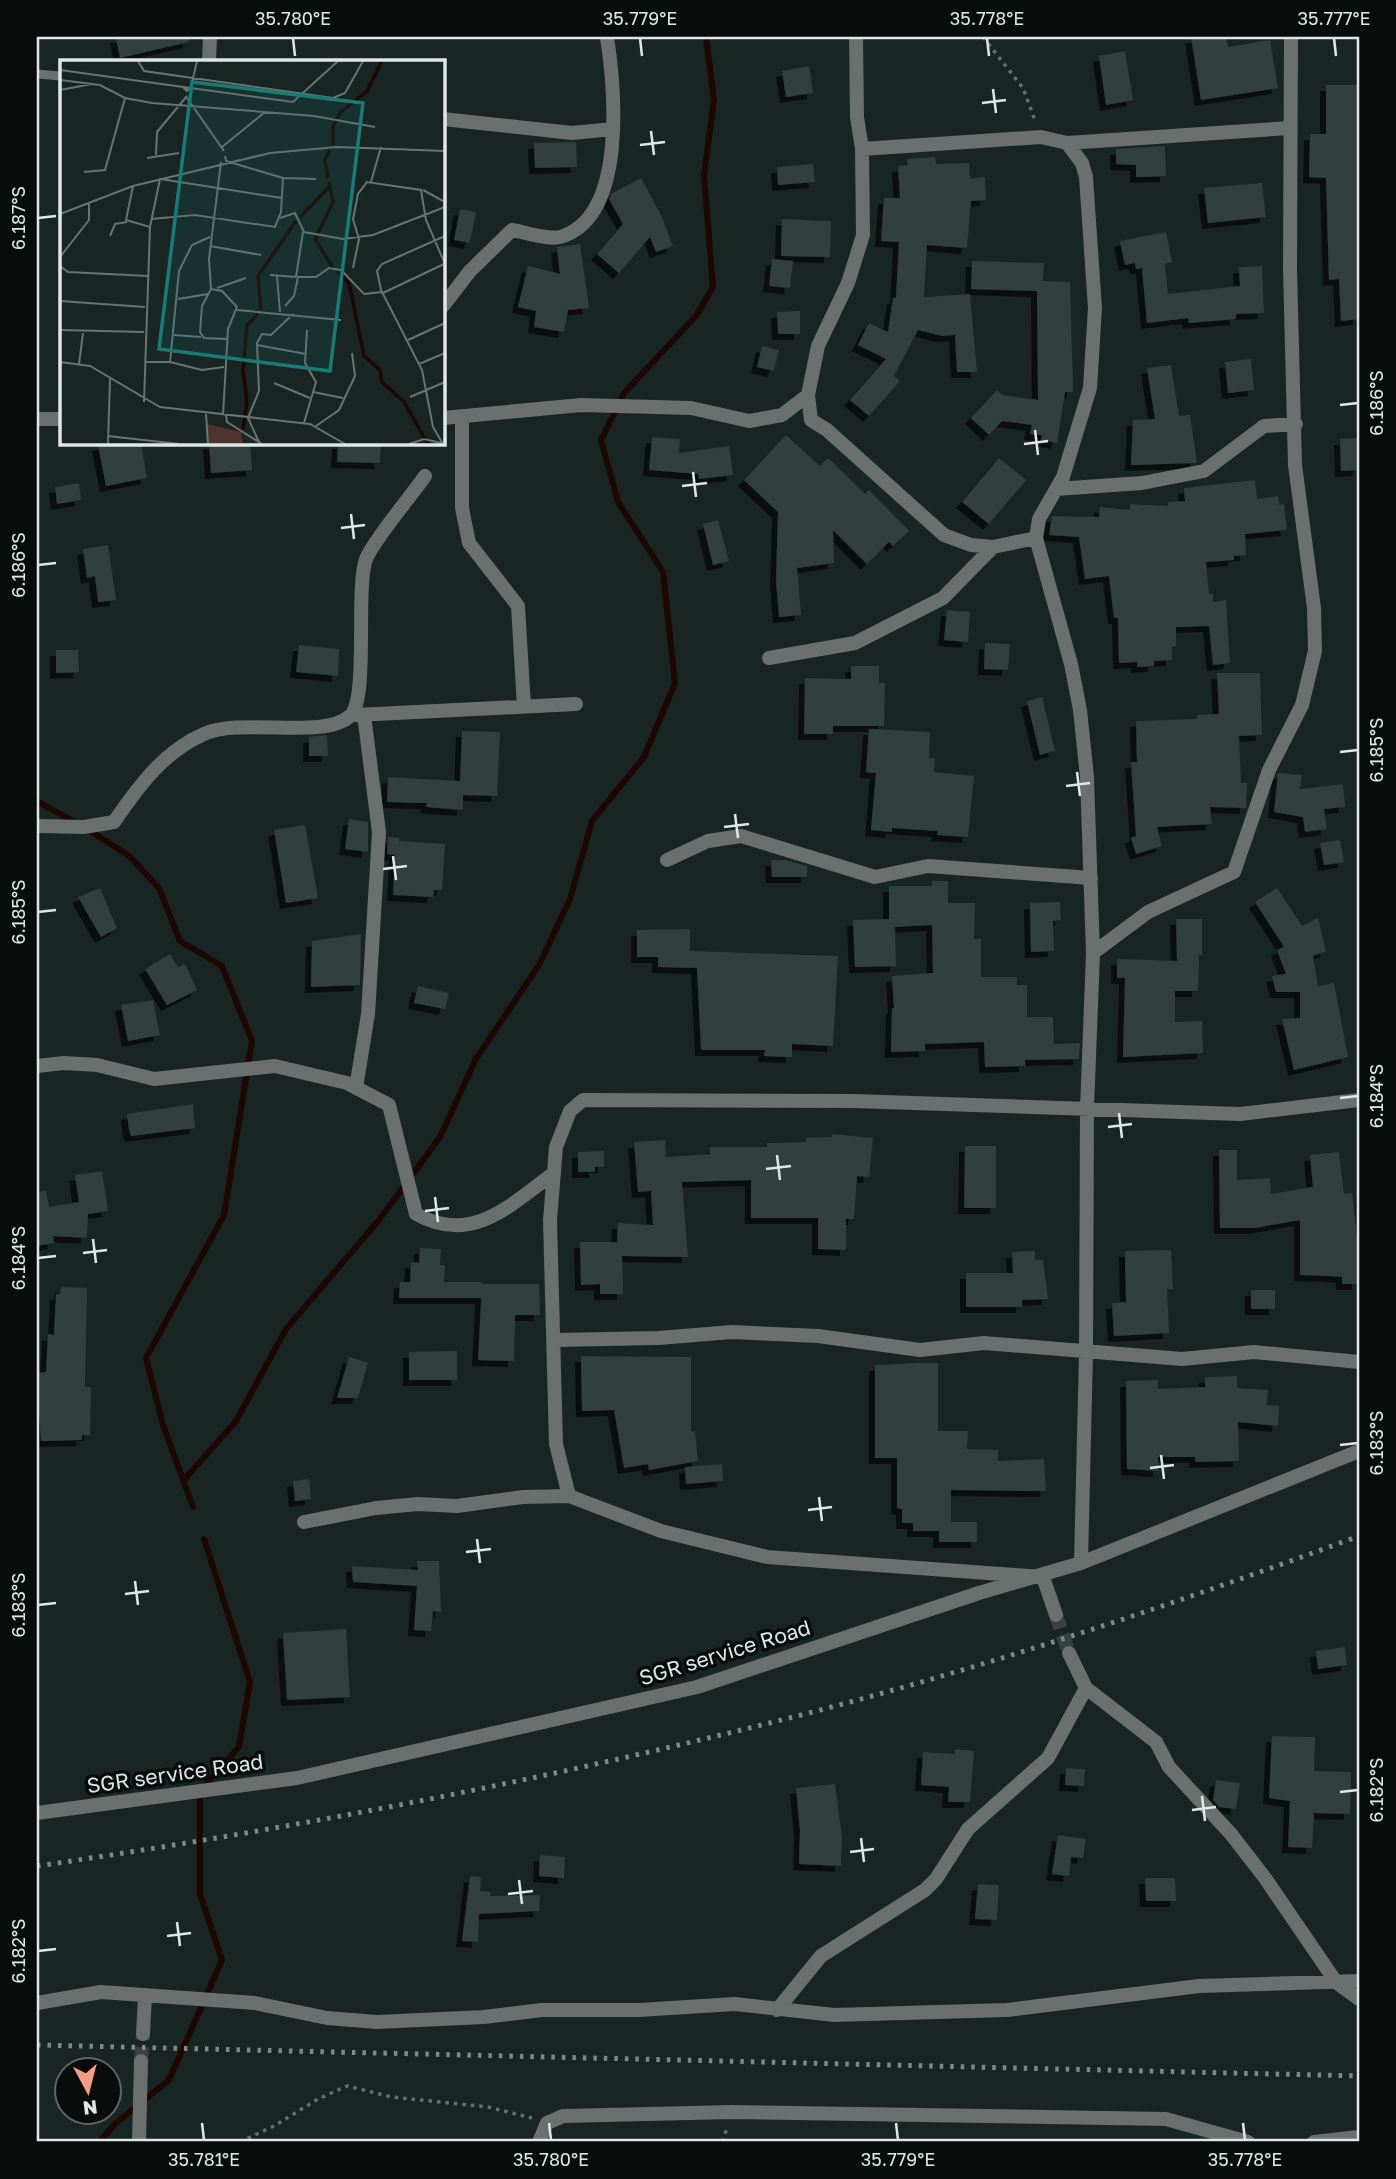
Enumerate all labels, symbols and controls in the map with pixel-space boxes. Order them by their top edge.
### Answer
text: 35.780°E [255,7,331,29]
text: 35.779°E [603,7,677,29]
text: 35.778°E [950,7,1024,29]
text: 35.777°E [1298,7,1371,29]
inset map [60,60,444,444]
text: 6.187°S [7,186,29,250]
text: 6.186°S [1365,370,1387,436]
text: 6.186°S [7,532,29,598]
text: 6.185°S [1365,718,1387,782]
text: 6.185°S [7,880,29,944]
text: 6.184°S [1365,1064,1387,1128]
text: 6.184°S [7,1226,29,1290]
text: 6.183°S [1365,1410,1387,1476]
text: 6.183°S [7,1572,29,1638]
street label: SGR service Road [636,1614,813,1690]
street label: SGR service Road [85,1748,265,1798]
text: 6.182°S [1365,1758,1387,1822]
text: 6.182°S [7,1919,29,1983]
north arrow [52,2056,122,2126]
text: N [82,2096,99,2121]
text: 35.781°E [168,2148,240,2170]
text: 35.780°E [513,2148,589,2170]
text: 35.779°E [861,2148,935,2170]
text: 35.778°E [1208,2148,1282,2170]

